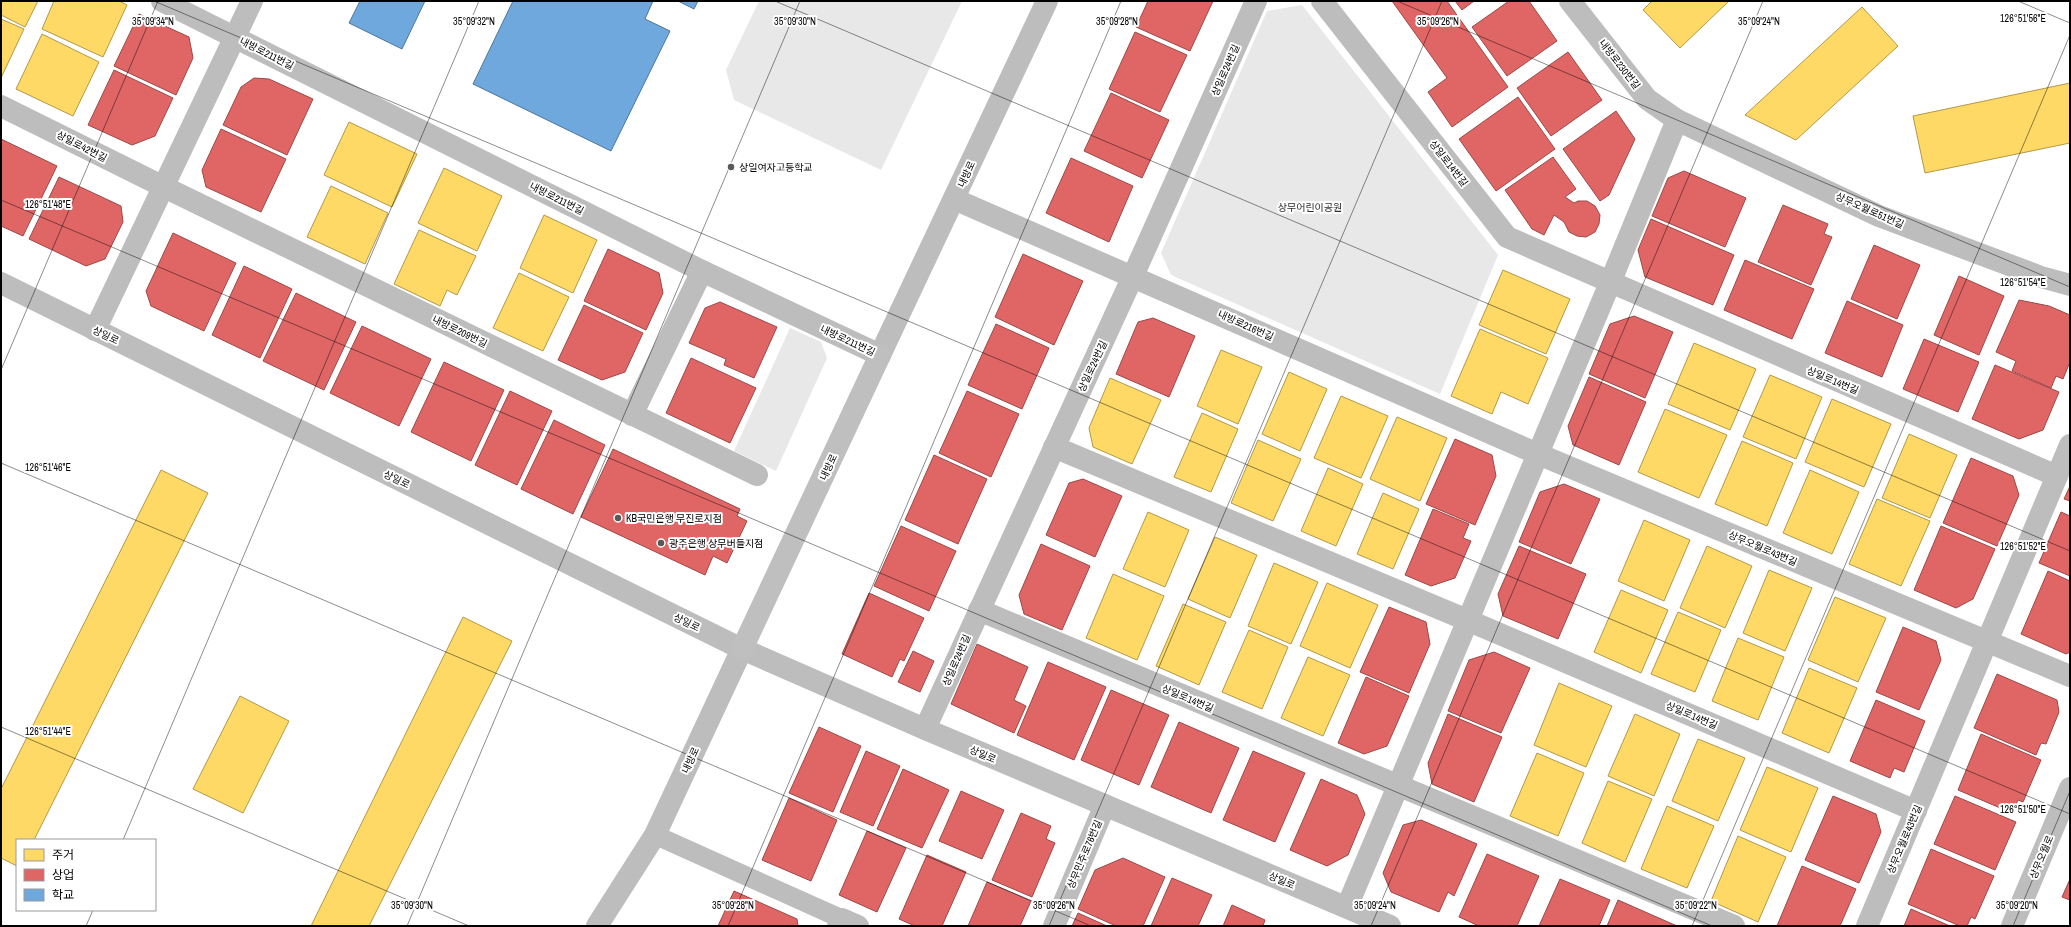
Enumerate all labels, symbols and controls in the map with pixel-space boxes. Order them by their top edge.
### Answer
text: 126°51'56"E [2000,12,2046,25]
text: 35°09'34"N [132,15,174,28]
text: 35°09'32"N [453,15,495,28]
text: 35°09'30"N [774,15,816,28]
text: 35°09'28"N [1096,15,1138,28]
text: 35°09'26"N [1417,15,1459,28]
text: 35°09'24"N [1738,15,1780,28]
street label: 내방로211번길 [237,34,296,73]
street label: 내방로230번길 [1596,37,1643,92]
street label: 상일로24번길 [1208,42,1243,98]
street label: 상일로42번길 [54,128,109,165]
street label: 상일로14번길 [1427,138,1471,189]
street label: 내방로 [955,159,978,189]
place label: 상일여자고등학교 [739,161,813,174]
marker: 상일여자고등학교 [726,162,736,172]
street label: 내방로211번길 [527,179,586,218]
street label: 상무오월로51번길 [1834,190,1906,231]
text: 126°51'48"E [25,198,71,211]
park label: 상무어린이공원 [1278,201,1342,214]
text: 126°51'54"E [2000,276,2046,289]
street label: 내방로216번길 [1216,307,1276,344]
street label: 내방로209번길 [430,313,489,350]
street label: 내방로211번길 [818,322,877,359]
street label: 상일로 [91,324,121,347]
street label: 상일로24번길 [1075,338,1110,394]
street label: 상일로14번길 [1805,364,1861,397]
street label: 내방로 [817,452,840,482]
text: 126°51'46"E [25,461,71,474]
street label: 상일로 [382,468,412,491]
place label: KB국민은행 무진로지점 [626,512,722,525]
marker: KB국민은행 무진로지점 [613,513,623,523]
street label: 상무오월로43번길 [1726,528,1799,569]
place label: 광주은행 상무버들지점 [669,537,763,550]
marker: 광주은행 상무버들지점 [656,538,666,548]
text: 126°51'52"E [2000,540,2046,553]
street label: 상일로 [672,611,702,634]
street label: 상일로24번길 [939,632,974,688]
street label: 상일로14번길 [1160,682,1216,715]
street label: 상일로14번길 [1664,699,1720,732]
text: 126°51'44"E [25,725,71,738]
street label: 상일로 [968,743,998,766]
street label: 내방로 [679,745,702,775]
street label: 상무오월로43번길 [1884,803,1925,876]
text: 126°51'50"E [2000,803,2046,816]
street label: 상무민주로76번길 [1064,818,1105,891]
street label: 상무오월로 [2026,833,2056,881]
legend [16,839,156,911]
text: 주거 [52,847,74,863]
text: 상업 [52,867,74,883]
street label: 상일로 [1267,869,1297,892]
text: 학교 [52,887,74,903]
text: 35°09'30"N [391,899,433,912]
text: 35°09'28"N [712,899,754,912]
text: 35°09'26"N [1033,899,1075,912]
text: 35°09'24"N [1354,899,1396,912]
text: 35°09'22"N [1675,899,1717,912]
text: 35°09'20"N [1996,899,2038,912]

